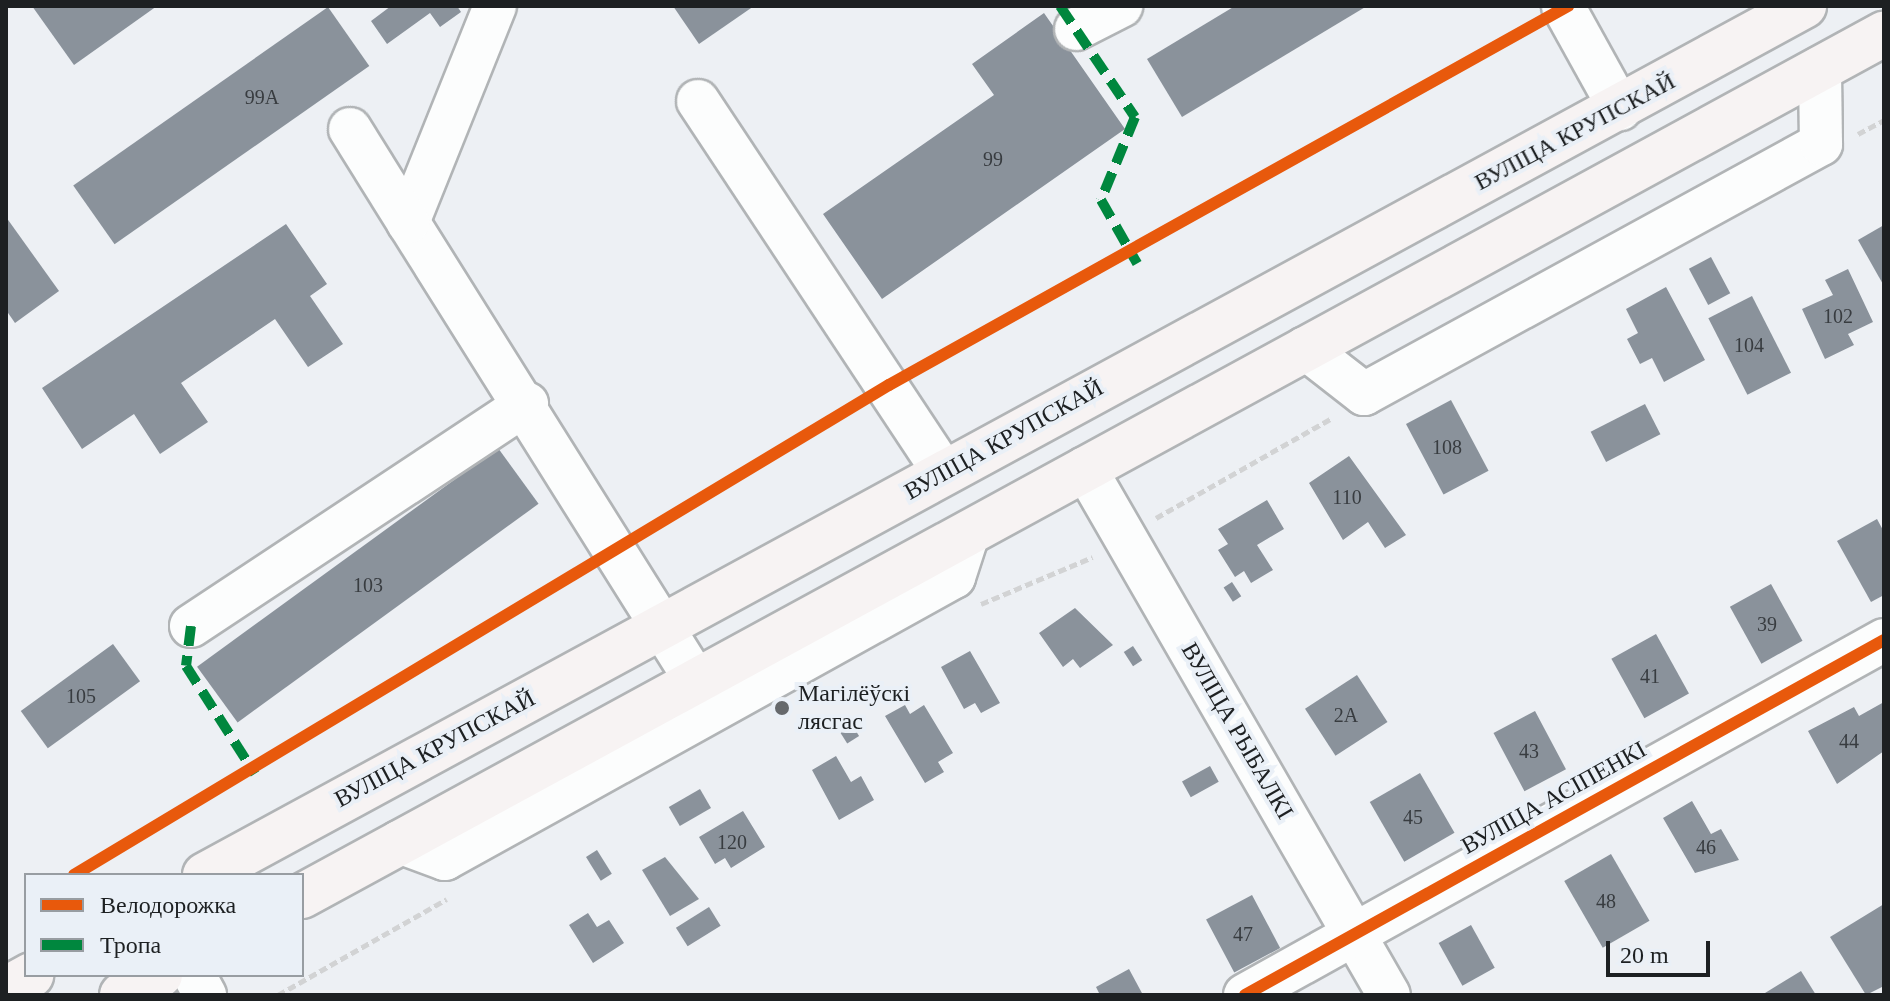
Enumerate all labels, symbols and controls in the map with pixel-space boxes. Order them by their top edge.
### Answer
street label: ВУЛІЦА КРУПСКАЙ [1470,67,1680,197]
house number: 99А [245,85,279,109]
house number: 99 [983,147,1003,171]
house number: 102 [1823,304,1853,328]
house number: 104 [1734,333,1764,357]
street label: ВУЛІЦА КРУПСКАЙ [899,373,1109,507]
house number: 108 [1432,435,1462,459]
house number: 110 [1332,485,1362,509]
house number: 103 [353,573,383,597]
house number: 39 [1757,612,1777,636]
street label: ВУЛІЦА РЫБАЛКІ [1175,638,1299,824]
house number: 41 [1640,664,1660,688]
place label: Магілёўскі лясгас [798,680,910,736]
house number: 105 [66,684,96,708]
street label: ВУЛІЦА КРУПСКАЙ [330,684,540,814]
marker: Магілёўскі лясгас [773,699,791,717]
house number: 2А [1334,703,1358,727]
house number: 44 [1839,729,1859,753]
street label: ВУЛІЦА АСІПЕНКІ [1457,735,1651,861]
house number: 43 [1519,739,1539,763]
house number: 45 [1403,805,1423,829]
house number: 120 [717,830,747,854]
house number: 46 [1696,835,1716,859]
legend [24,873,304,977]
house number: 48 [1596,889,1616,913]
text: Велодорожка [100,892,236,918]
house number: 47 [1233,922,1253,946]
scale bar [1610,925,1714,975]
text: Тропа [100,932,161,958]
text: 20 m [1620,942,1669,968]

